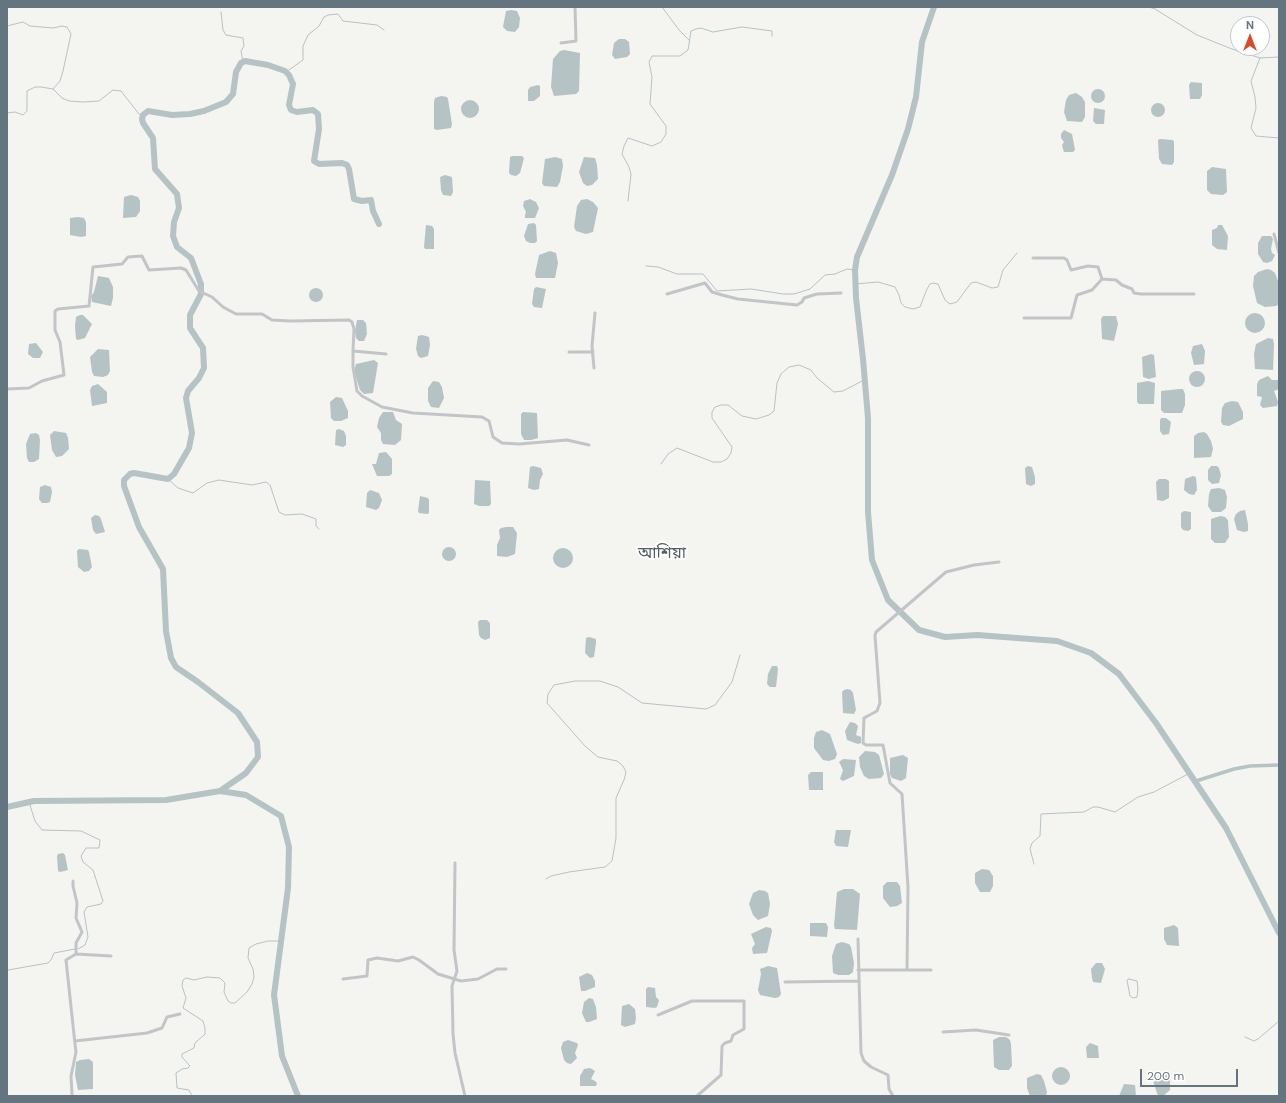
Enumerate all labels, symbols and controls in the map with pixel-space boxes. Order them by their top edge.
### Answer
north arrow [1230,16,1270,56]
text: N [1246,18,1254,32]
district label: আশিয়া [638,544,686,564]
scale bar [1142,1061,1240,1087]
text: 200 m [1147,1068,1184,1084]

